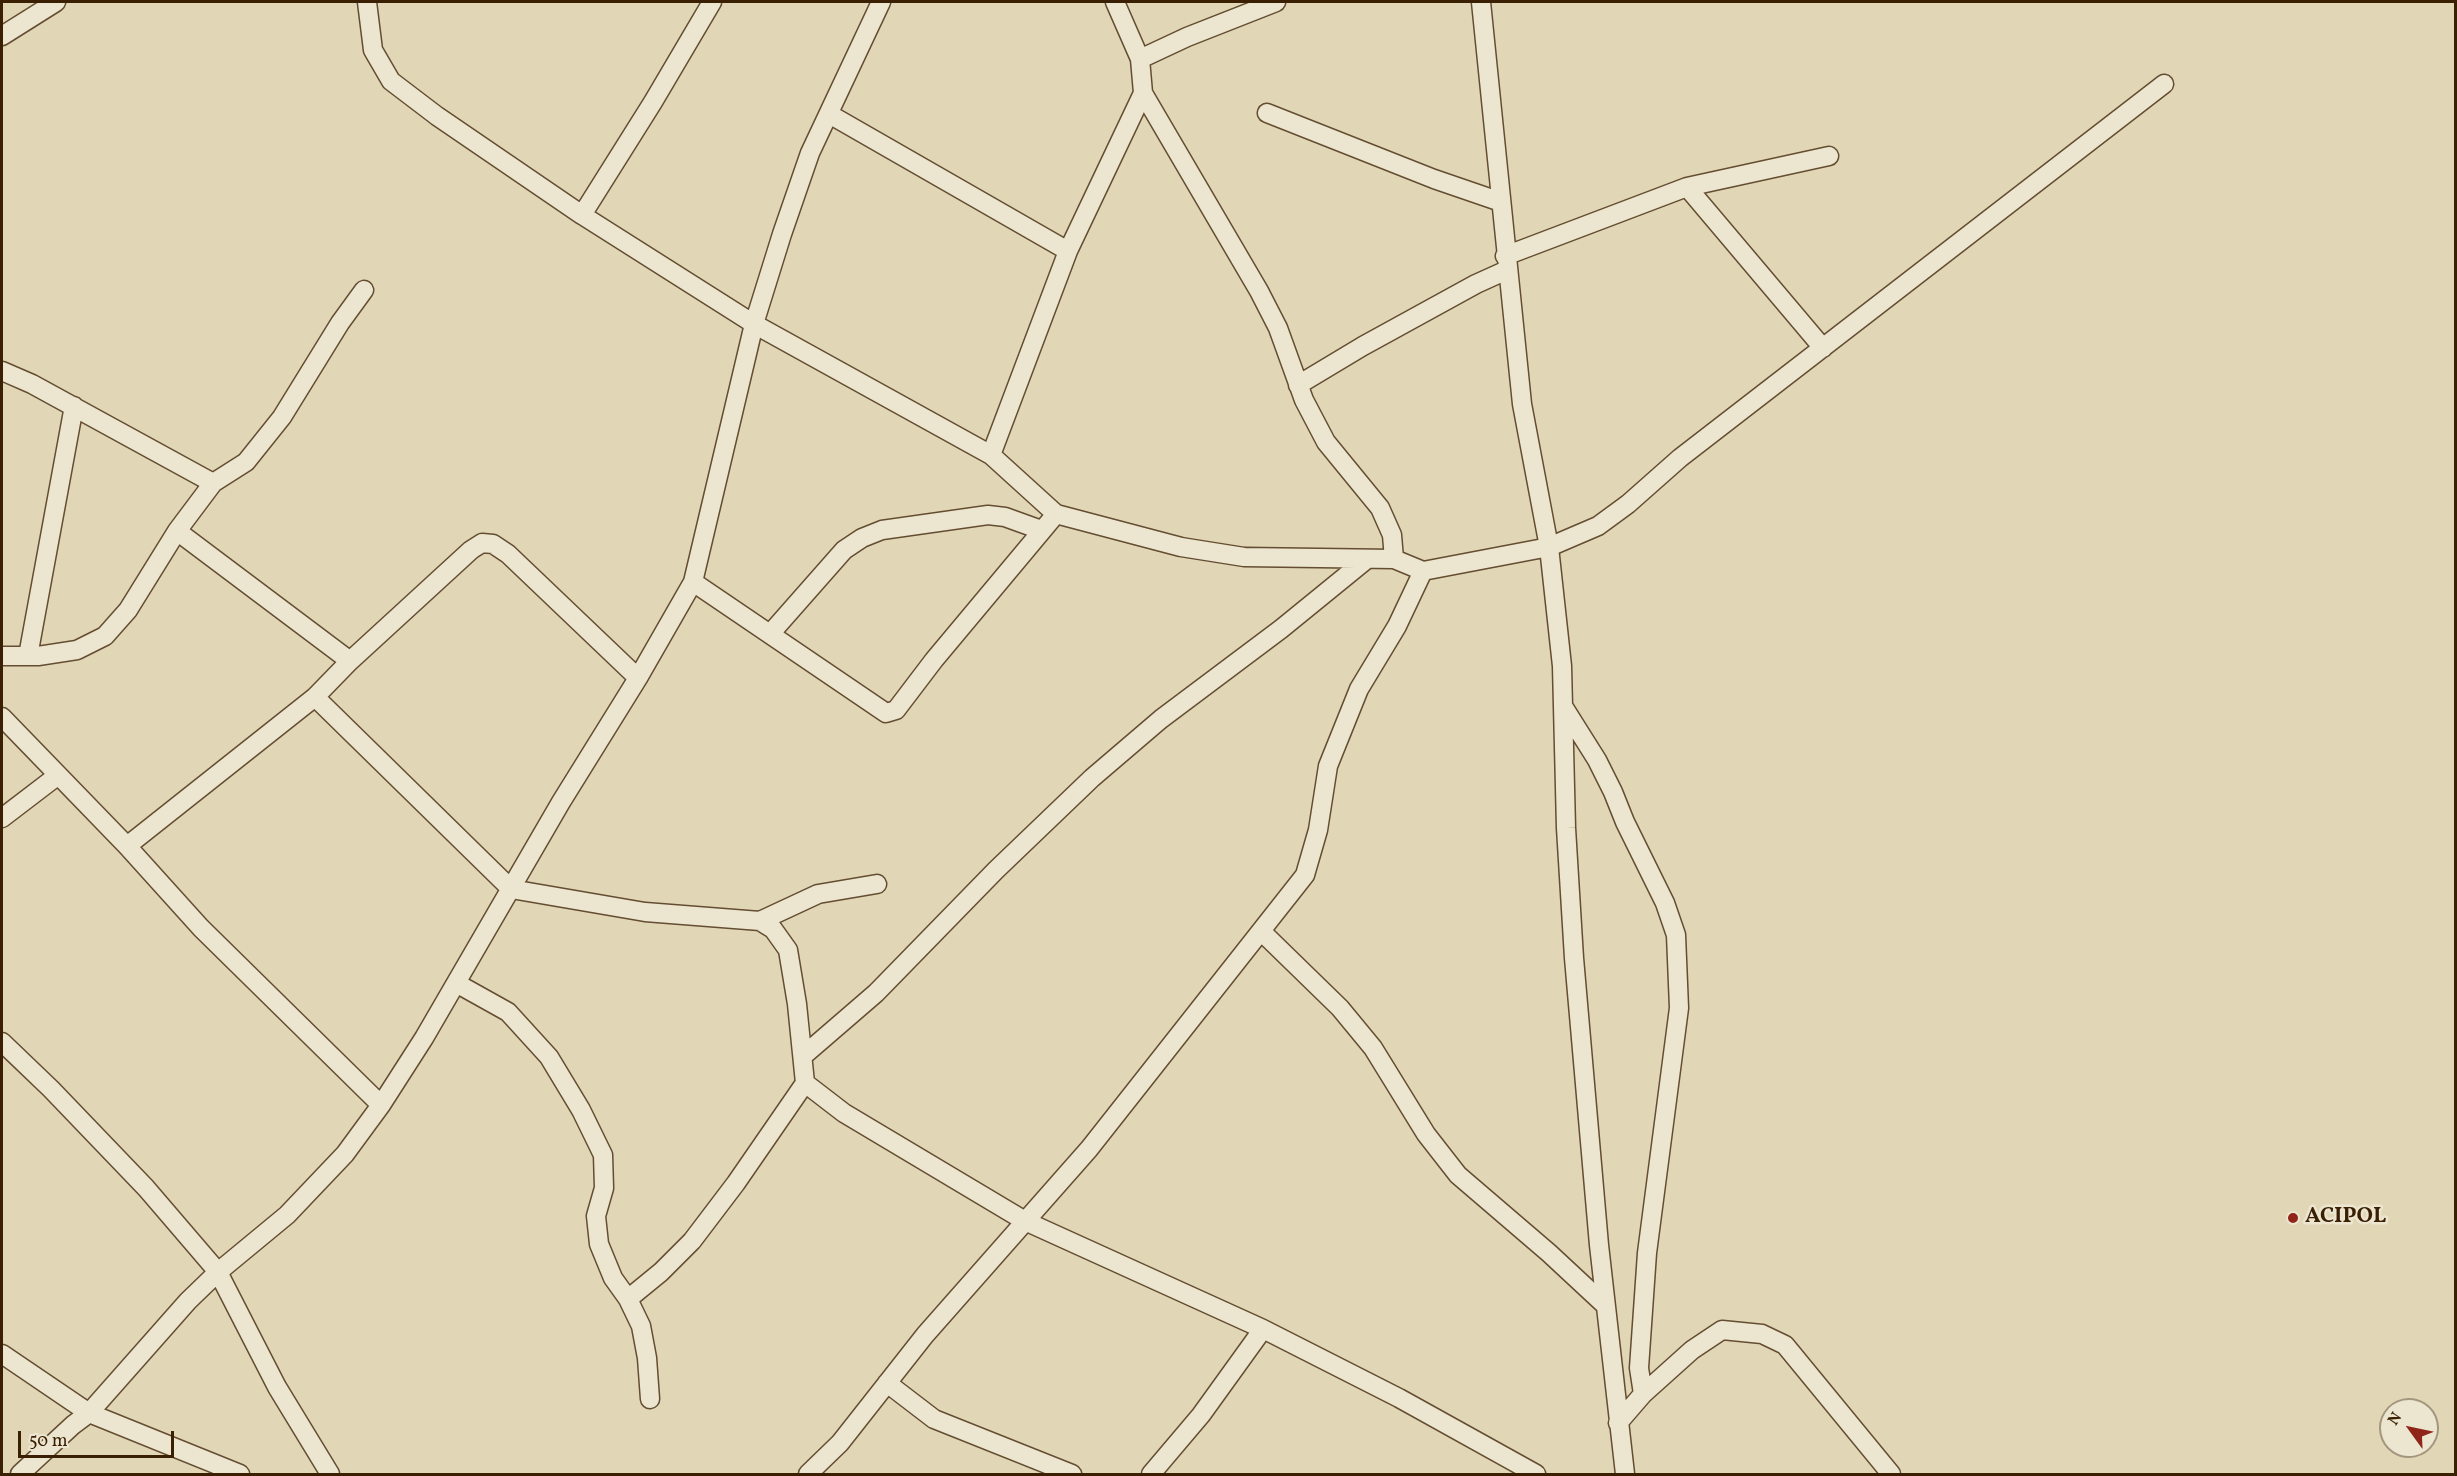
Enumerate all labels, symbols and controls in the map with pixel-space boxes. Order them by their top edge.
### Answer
place label: ACIPOL [2305,1205,2386,1231]
marker: ACIPOL [2286,1211,2300,1225]
north arrow [2379,1398,2439,1458]
text: N [2383,1408,2408,1430]
scale bar [21,1419,177,1457]
text: 50 m [29,1429,68,1454]

